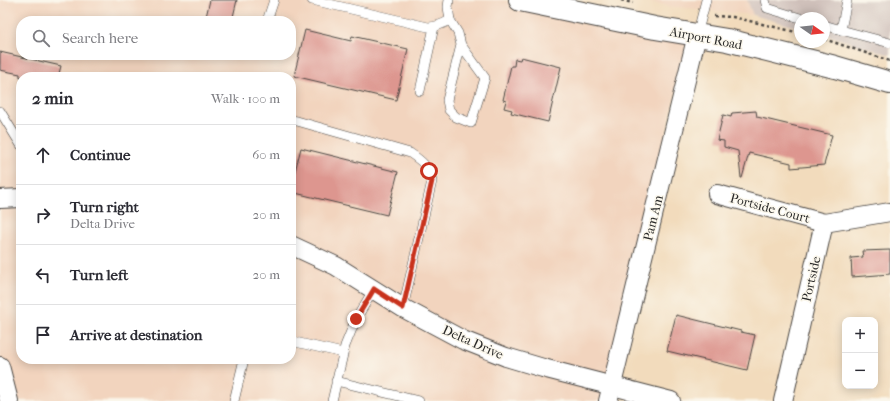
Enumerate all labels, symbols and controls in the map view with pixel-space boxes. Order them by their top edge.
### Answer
north arrow [794,12,830,48]
search box [16,16,296,60]
street label: Airport Road [667,23,744,53]
icon: search [30,27,52,49]
text: Search here [62,29,138,47]
text: 2 min [32,88,73,108]
text: Walk · 100 m [211,91,280,106]
icon: ahead [32,144,54,166]
text: Continue [70,146,130,164]
text: 60 m [252,147,280,162]
route start [420,162,438,180]
street label: Portside Court [728,190,812,226]
street label: Pam Am [640,193,666,242]
text: Turn right [70,198,139,216]
icon: right [32,204,54,226]
text: 20 m [253,207,280,222]
text: Delta Drive [70,216,135,231]
street label: Portside [798,254,824,303]
icon: left [32,264,54,286]
text: Turn left [70,266,128,284]
text: 20 m [253,267,280,282]
route end [347,310,365,328]
map controls [842,317,878,389]
button: + [842,317,878,353]
street label: Delta Drive [440,322,506,362]
icon: arrive [32,324,54,346]
text: Arrive at destination [70,326,202,344]
button: − [842,353,878,389]

